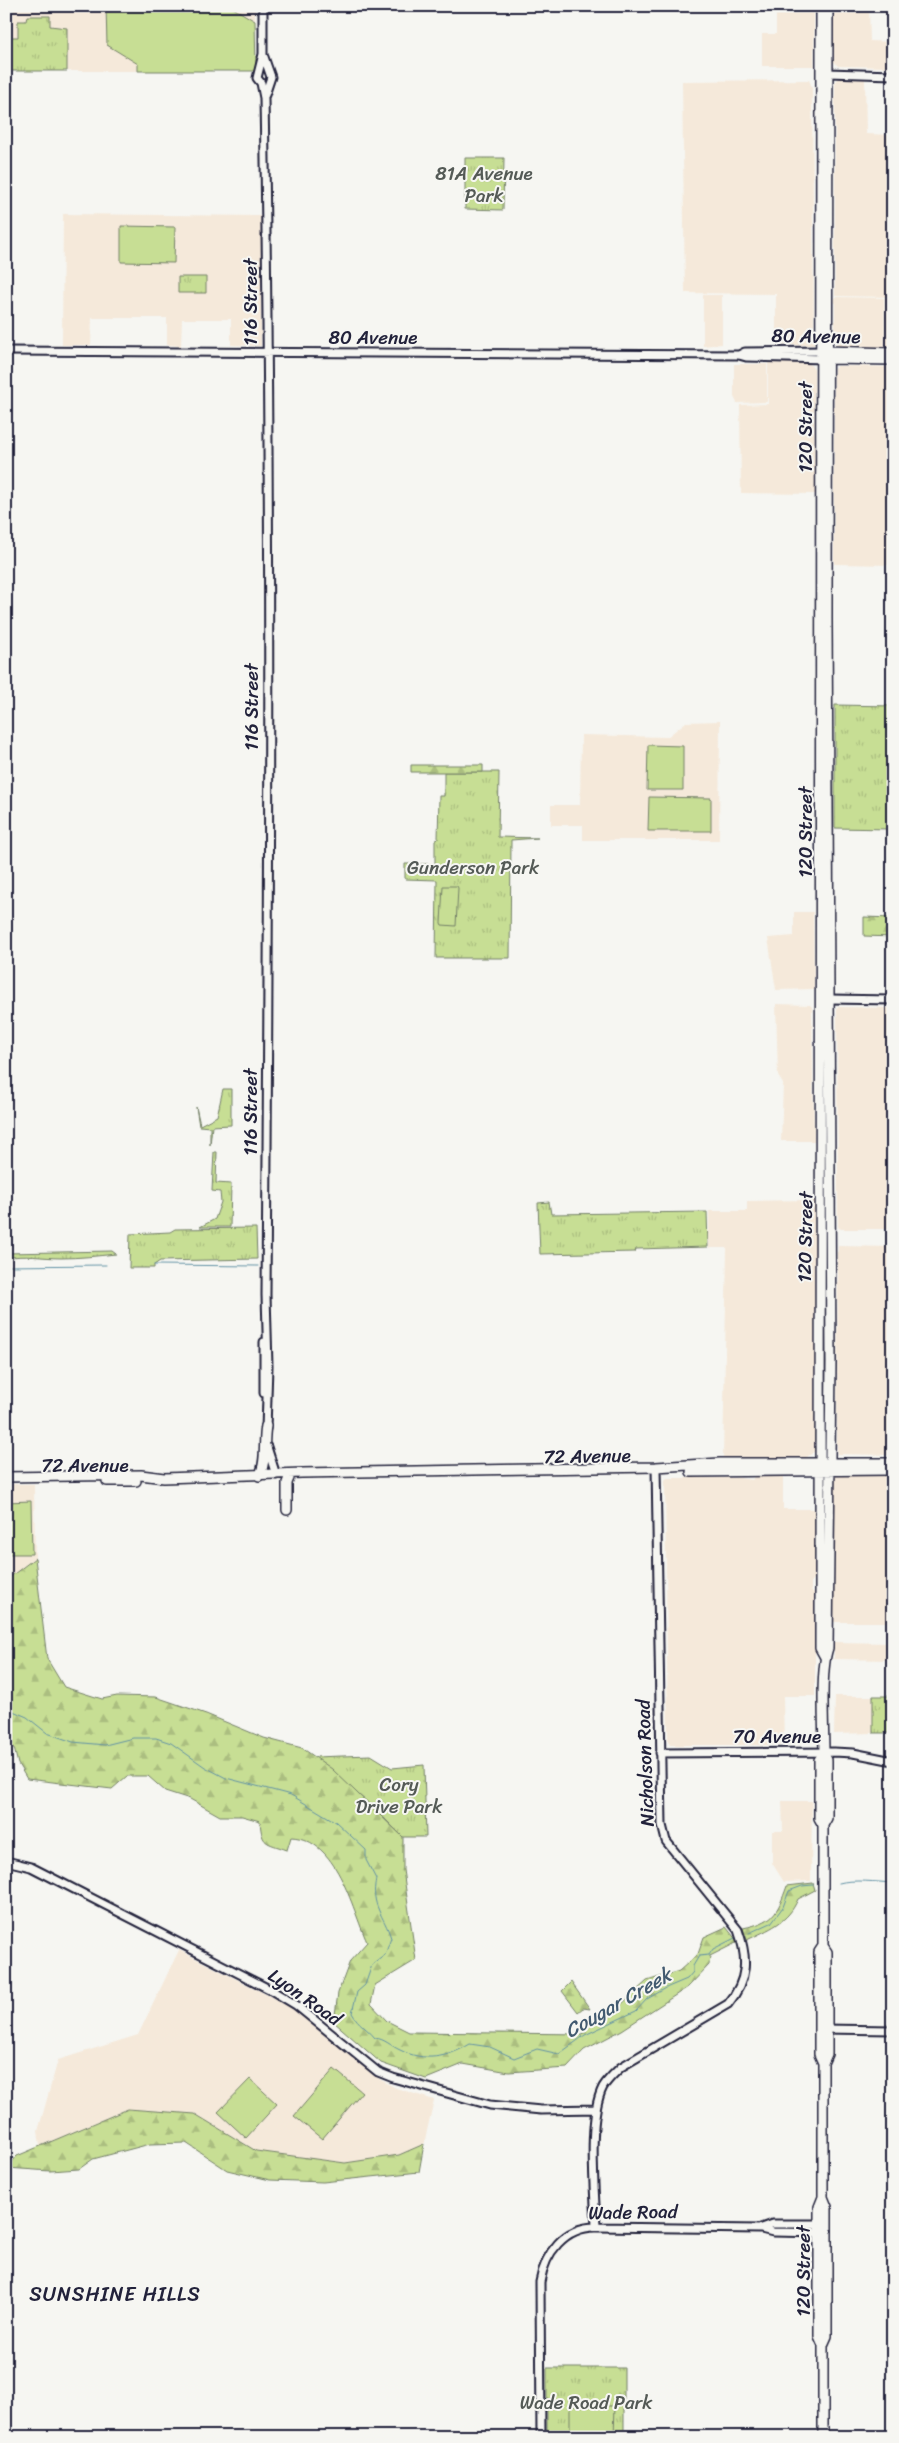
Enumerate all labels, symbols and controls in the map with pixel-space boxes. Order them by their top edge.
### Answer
park label: 81A Avenue Park [435,157,533,212]
street label: 116 Street [234,257,267,346]
street label: 80 Avenue [771,319,861,353]
street label: 80 Avenue [328,321,418,354]
street label: 120 Street [789,380,822,473]
street label: 116 Street [235,662,268,751]
street label: 120 Street [789,785,822,878]
park label: Gunderson Park [407,851,540,884]
street label: 116 Street [234,1067,267,1156]
street label: 120 Street [788,1190,822,1283]
street label: 72 Avenue [543,1439,631,1473]
street label: 72 Avenue [41,1449,129,1482]
street label: Nicholson Road [626,1697,664,1827]
street label: 70 Avenue [733,1720,821,1753]
park label: Cory Drive Park [356,1768,443,1823]
water label: Cougar Creek [558,1957,680,2048]
street label: Lyon Road [261,1959,351,2036]
street label: Wade Road [588,2195,679,2229]
street label: 120 Street [787,2224,820,2317]
district label: SUNSHINE HILLS [29,2277,201,2312]
park label: Wade Road Park [520,2386,653,2419]

